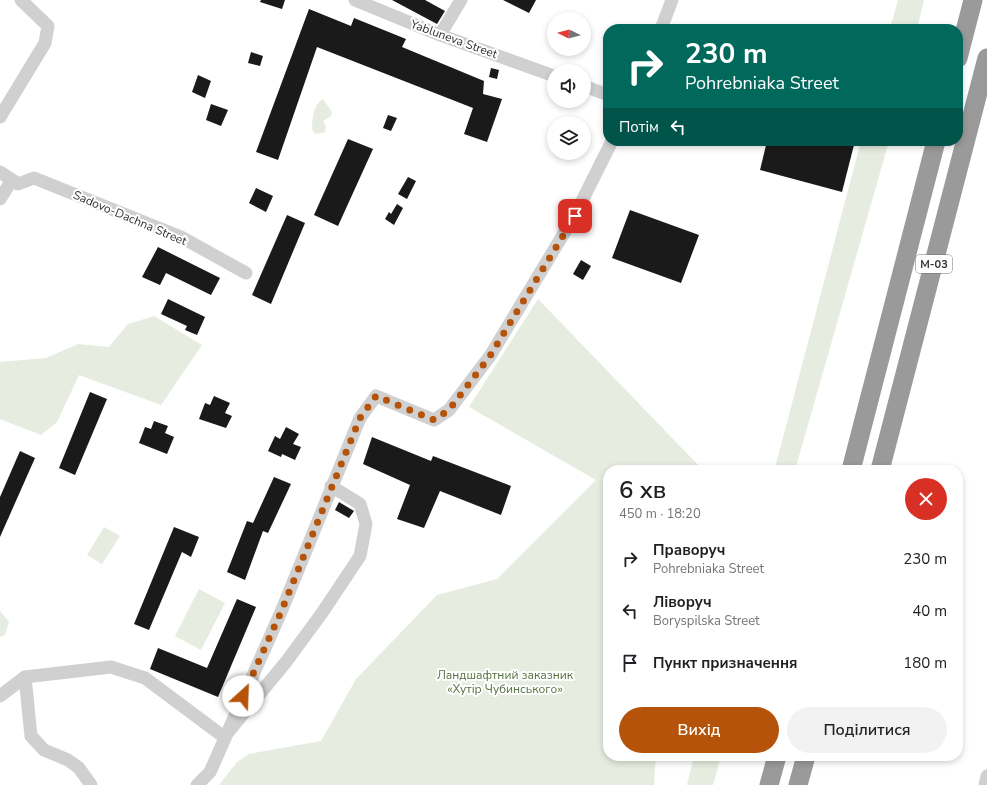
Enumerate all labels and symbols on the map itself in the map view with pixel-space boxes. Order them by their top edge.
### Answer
north arrow [547,12,591,56]
street label: Yabluneva Street [407,16,500,62]
street label: Sadovo-Dachna Street [71,187,190,250]
pin [558,199,592,233]
road number: М-03 [916,255,952,273]
park label: Ландшафтний заказник «Хутір Чубинського» [437,667,574,697]
position arrow [222,675,264,717]

